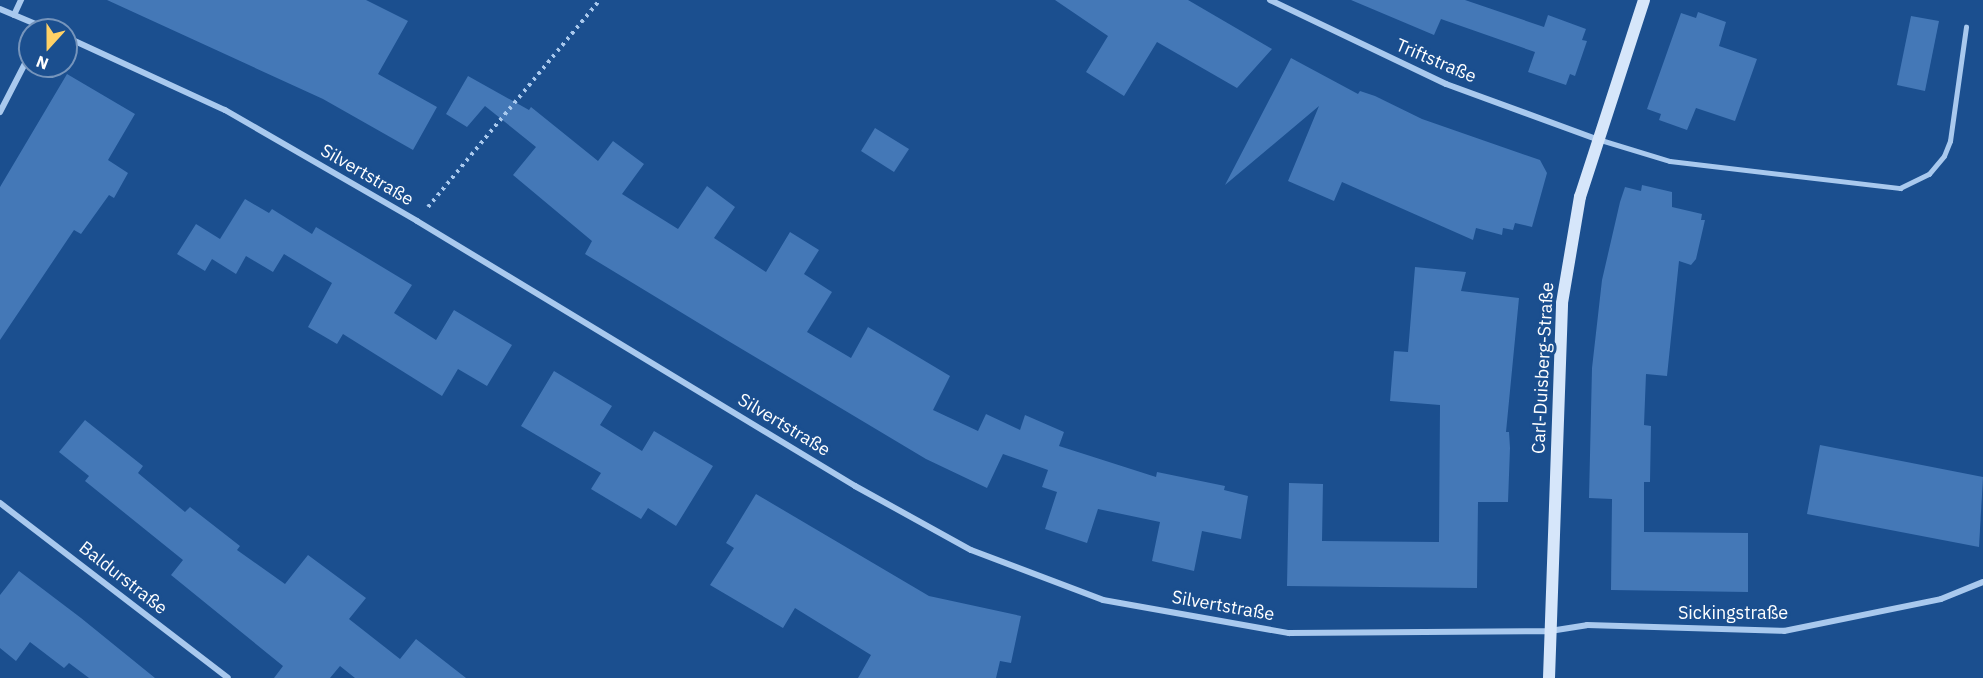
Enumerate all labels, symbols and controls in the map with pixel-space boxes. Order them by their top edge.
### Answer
north arrow [18,18,78,78]
street label: Triftstraße [1393,34,1479,88]
text: N [33,52,51,74]
street label: Silvertstraße [317,140,417,210]
street label: Carl-Duisberg-Straße [1528,282,1558,454]
street label: Silvertstraße [734,389,834,461]
street label: Baldurstraße [75,537,171,619]
street label: Silvertstraße [1170,586,1276,626]
street label: Sickingstraße [1678,602,1788,624]

